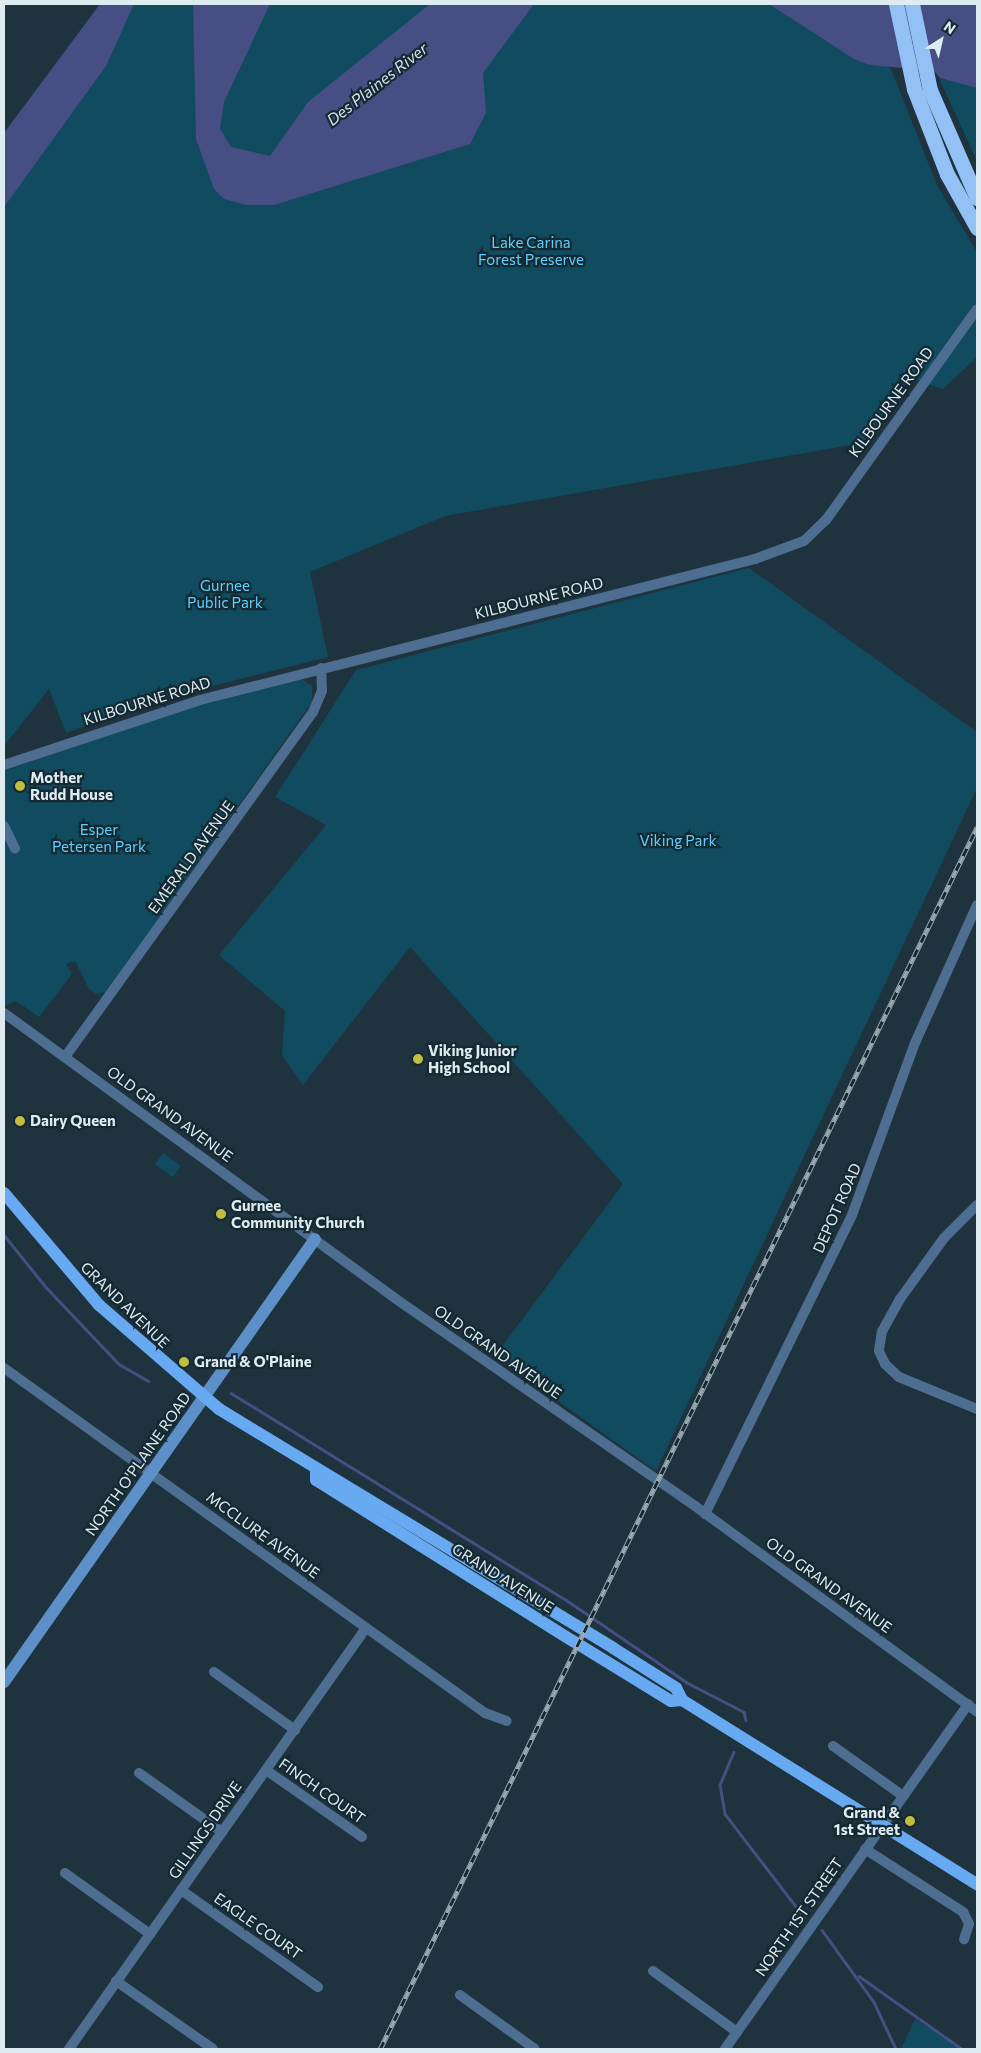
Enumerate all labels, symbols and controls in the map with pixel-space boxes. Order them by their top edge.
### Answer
north arrow [916,15,966,65]
text: N [941,17,959,37]
water label: Des Plaines River [323,39,431,129]
park label: Lake Carina Forest Preserve [478,233,584,268]
street label: KILBOURNE ROAD [845,343,937,461]
street label: KILBOURNE ROAD [473,573,605,623]
park label: Gurnee Public Park [187,576,263,611]
street label: KILBOURNE ROAD [81,673,213,729]
place label: Mother Rudd House [30,768,113,803]
marker: Mother Rudd House [14,780,26,792]
street label: EMERALD AVENUE [144,797,238,917]
park label: Esper Petersen Park [52,820,146,855]
park label: Viking Park [639,832,717,850]
place label: Viking Junior High School [428,1041,517,1076]
marker: Viking Junior High School [412,1053,424,1065]
street label: OLD GRAND AVENUE [104,1062,236,1166]
place label: Dairy Queen [30,1112,116,1130]
marker: Dairy Queen [14,1115,26,1127]
street label: DEPOT ROAD [809,1160,865,1256]
place label: Gurnee Community Church [231,1196,365,1231]
marker: Gurnee Community Church [215,1208,227,1220]
street label: GRAND AVENUE [77,1258,173,1352]
street label: OLD GRAND AVENUE [431,1301,565,1403]
place label: Grand & O'Plaine [194,1353,312,1371]
marker: Grand & O'Plaine [178,1356,190,1368]
street label: NORTH O'PLAINE ROAD [82,1389,194,1539]
street label: MCCLURE AVENUE [203,1488,323,1582]
street label: OLD GRAND AVENUE [763,1533,895,1637]
street label: GRAND AVENUE [449,1540,557,1616]
street label: FINCH COURT [275,1755,369,1827]
street label: GILLINGS DRIVE [165,1778,245,1882]
place label: Grand & 1st Street [834,1803,900,1838]
marker: Grand & 1st Street [904,1815,916,1827]
street label: NORTH 1ST STREET [751,1854,847,1980]
street label: EAGLE COURT [211,1889,305,1963]

